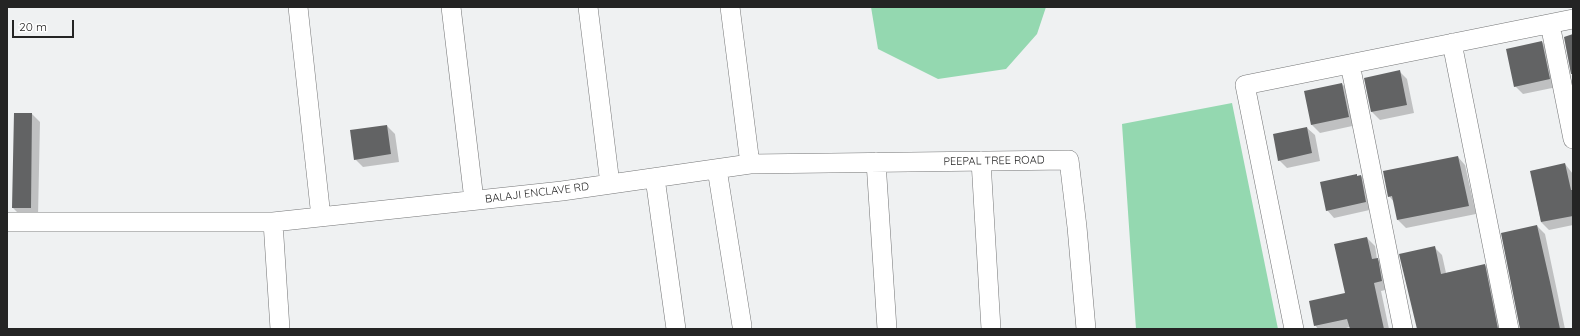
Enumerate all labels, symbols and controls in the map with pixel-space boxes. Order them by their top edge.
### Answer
scale bar [14,12,76,38]
text: 20 m [19,19,47,34]
street label: PEEPAL TREE ROAD [943,154,1045,168]
street label: BALAJI ENCLAVE RD [484,180,590,206]

